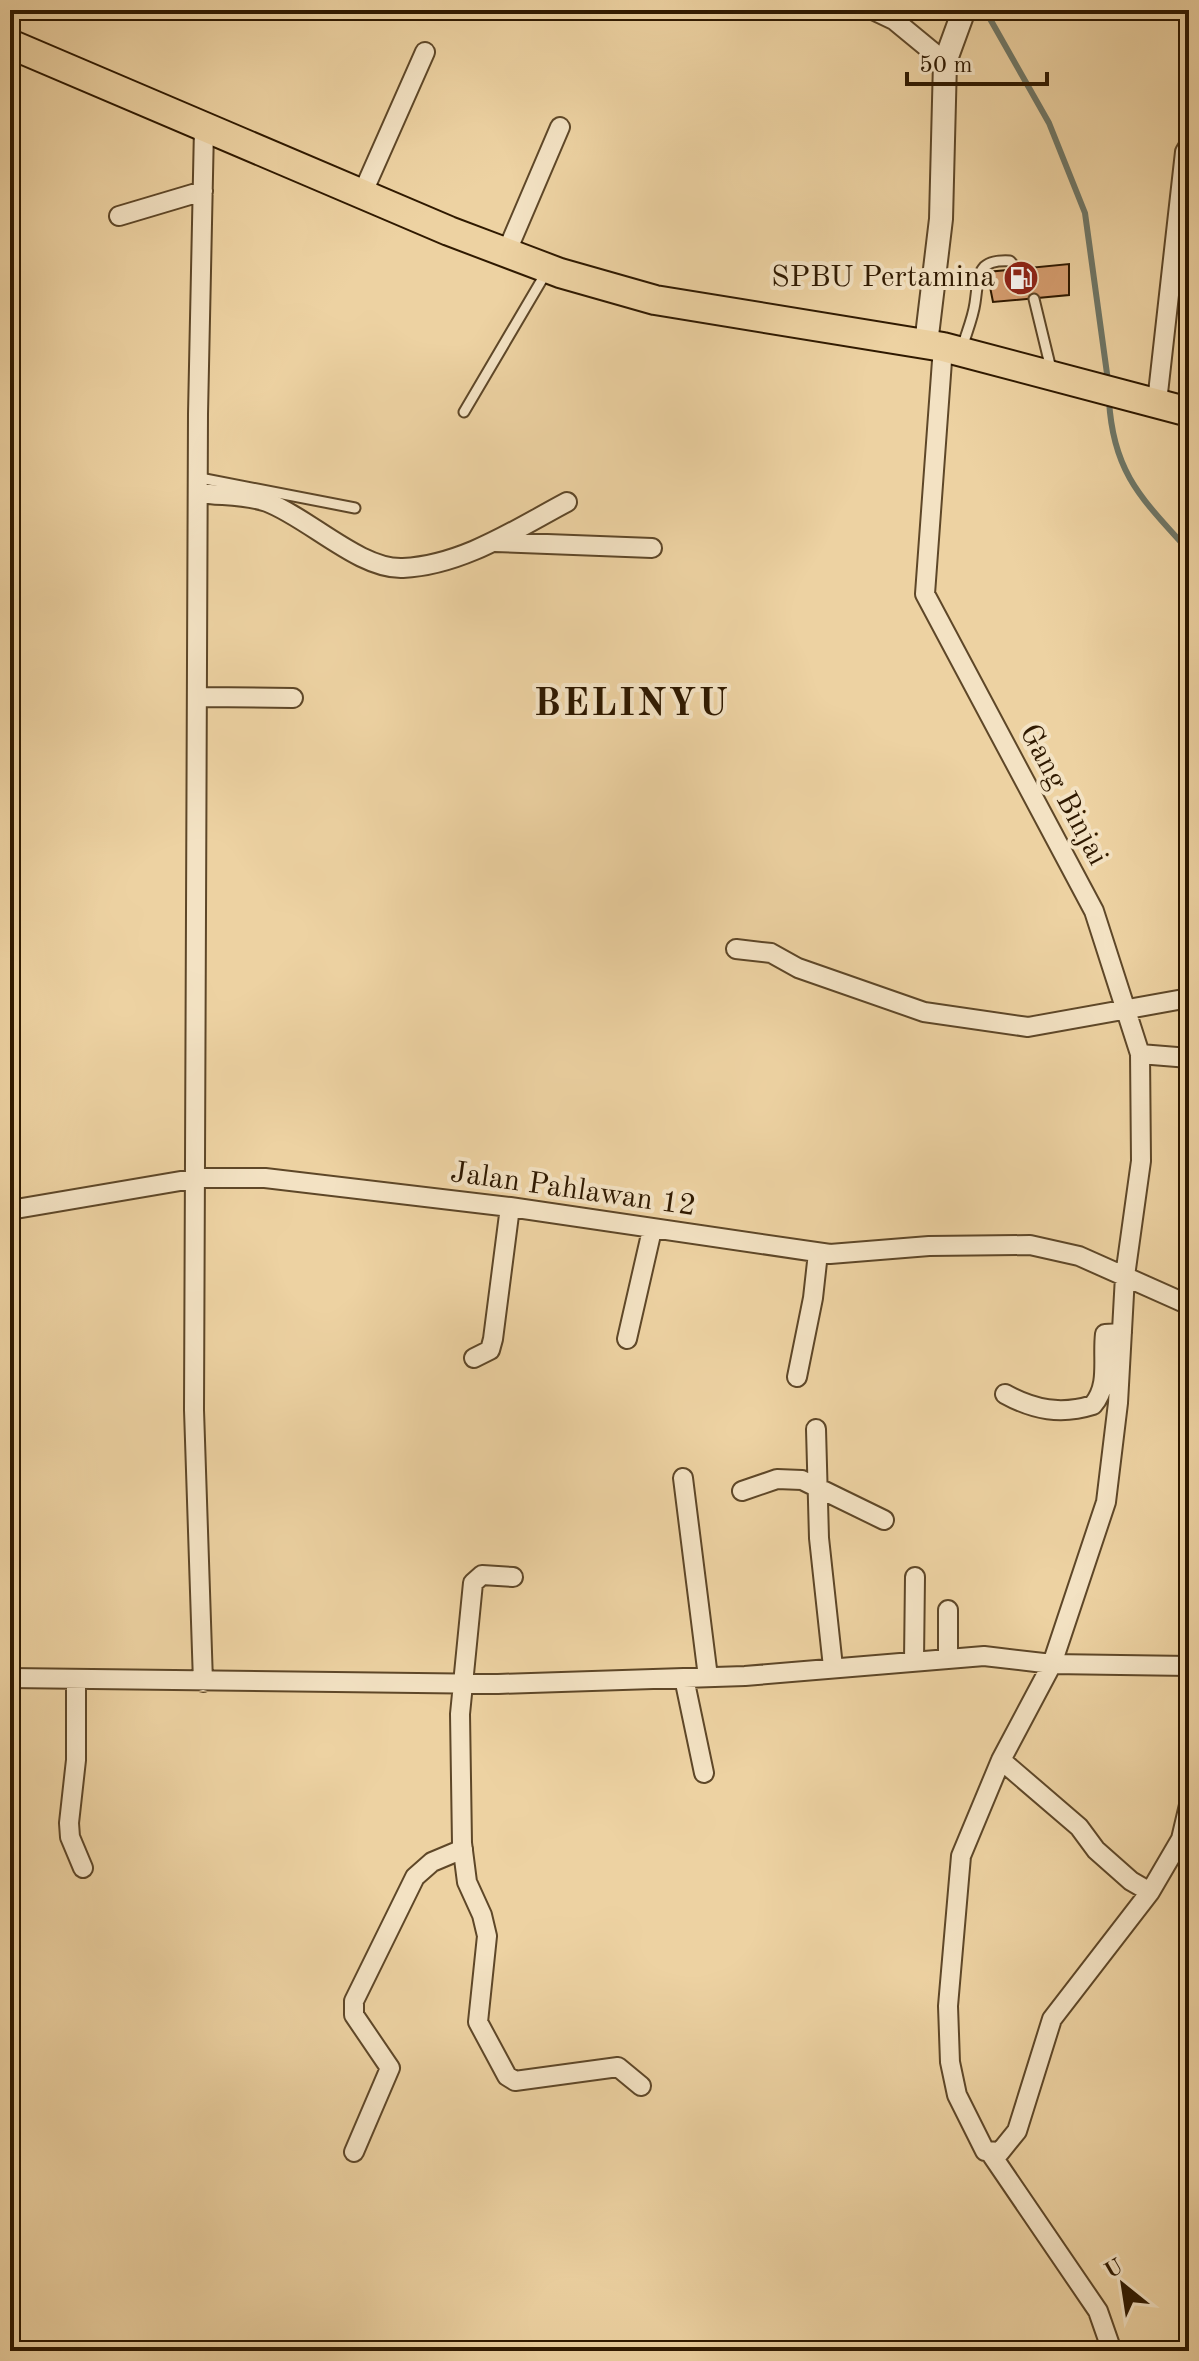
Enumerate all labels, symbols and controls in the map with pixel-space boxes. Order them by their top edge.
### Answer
scale bar [907,36,1047,86]
text: 50 m [919,54,973,78]
fuel station icon: SPBU Pertamina [1002,259,1040,297]
place label: SPBU Pertamina [771,263,995,293]
district label: BELINYU [534,686,730,724]
street label: Gang Binjai [1013,720,1113,870]
street label: Jalan Pahlawan 12 [448,1158,698,1222]
north arrow [1083,2245,1163,2325]
text: U [1101,2256,1127,2283]

